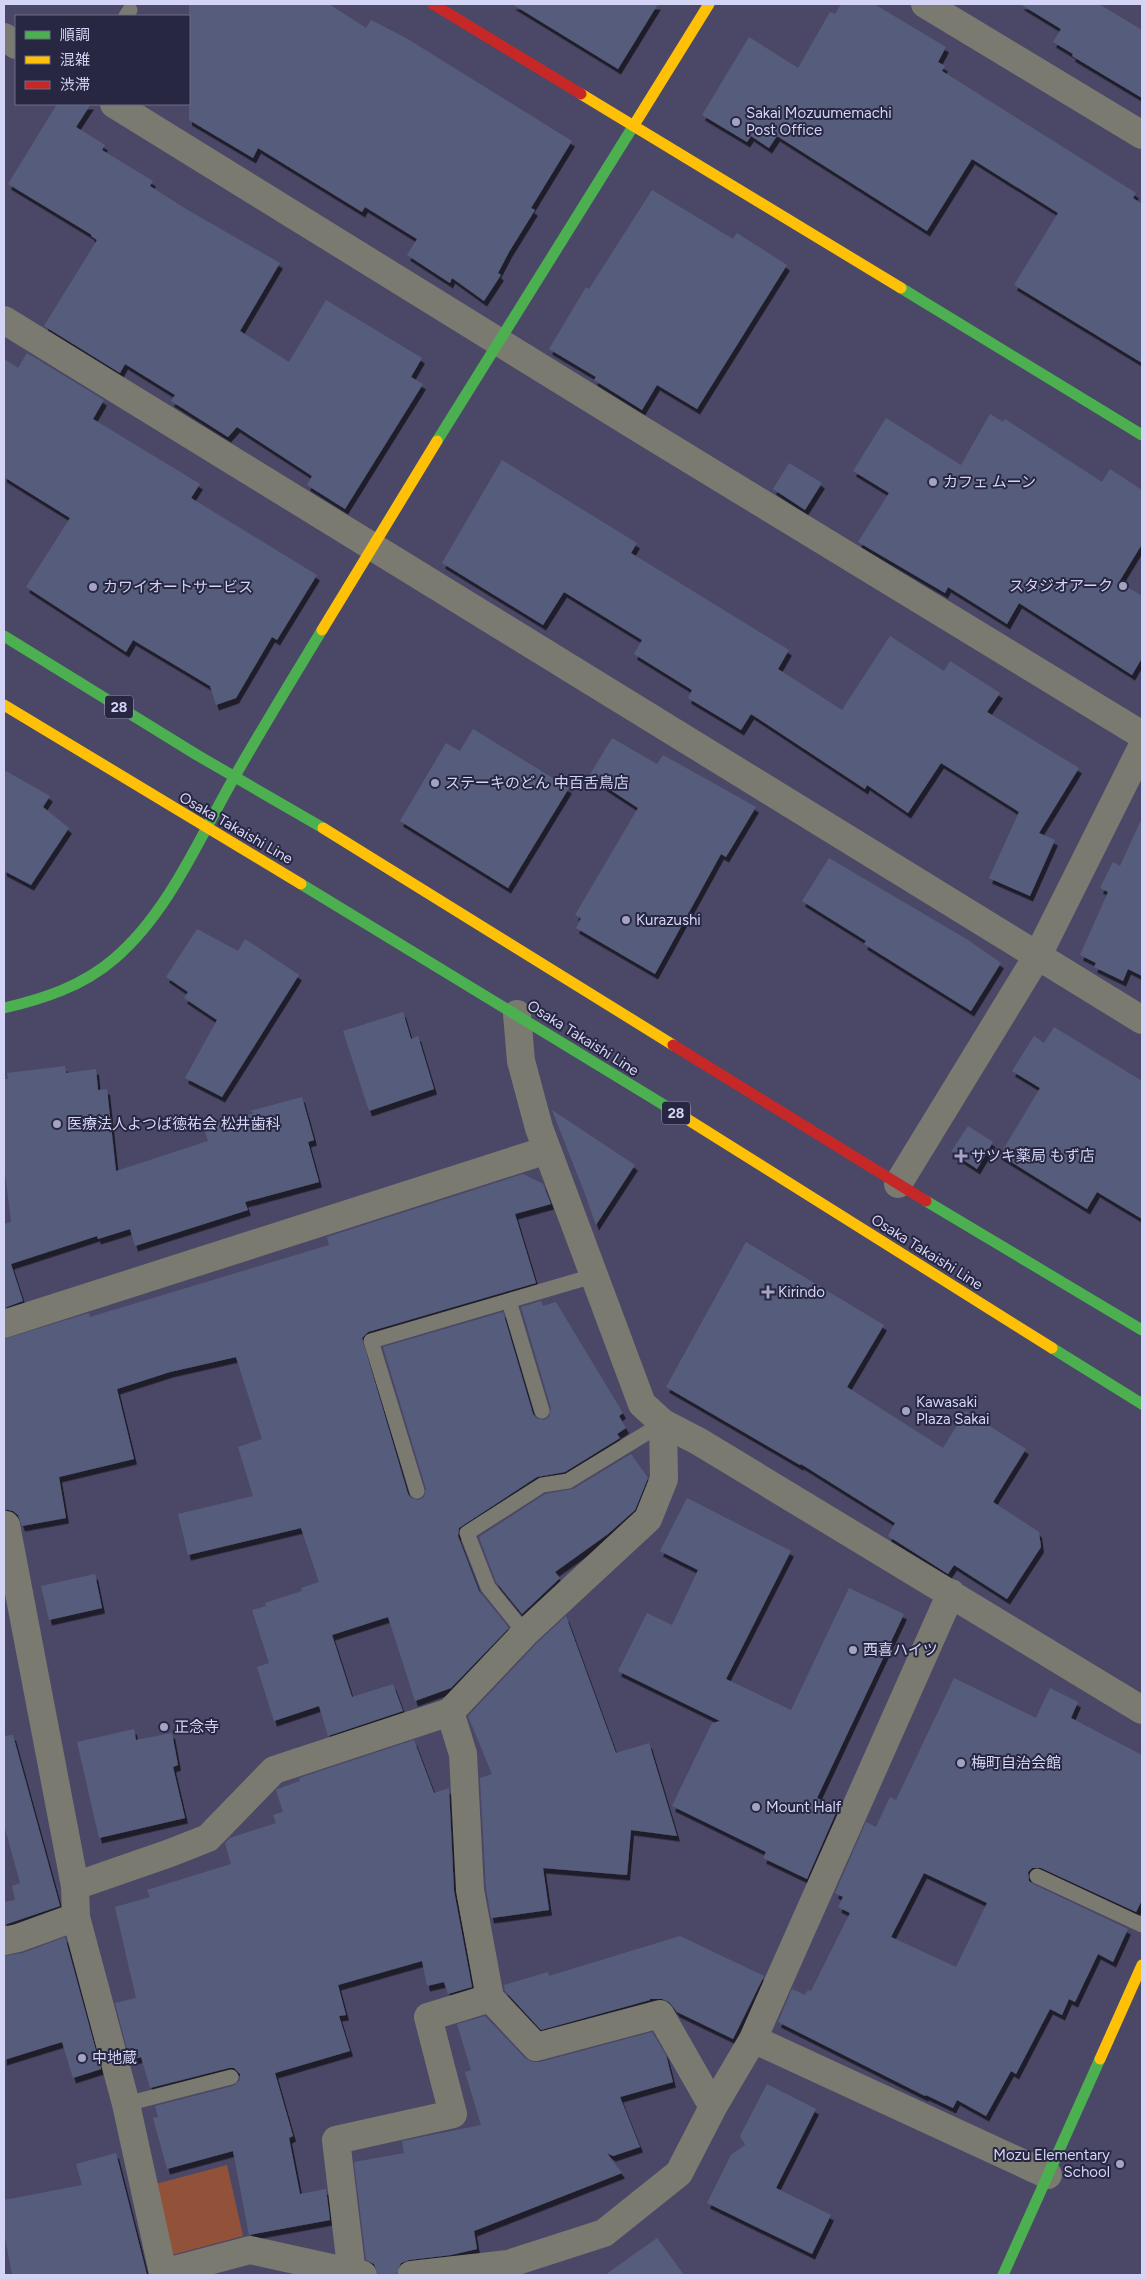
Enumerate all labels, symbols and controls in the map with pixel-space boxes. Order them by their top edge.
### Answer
legend [15,15,190,105]
text: 順調 [60,26,90,44]
text: 混雑 [60,51,90,69]
text: 渋滞 [60,76,90,94]
place label: Sakai Mozuumemachi Post Office [746,104,892,139]
marker: Sakai Mozuumemachi Post Office [730,116,742,128]
place label: カフェ ムーン [943,473,1036,491]
marker: カフェ ムーン [927,476,939,488]
place label: スタジオアーク [1009,577,1113,595]
place label: カワイオートサービス [103,578,253,596]
marker: スタジオアーク [1117,580,1129,592]
marker: カワイオートサービス [87,581,99,593]
road number: 28 [105,696,133,719]
place label: ステーキのどん 中百舌鳥店 [445,774,629,792]
marker: ステーキのどん 中百舌鳥店 [429,777,441,789]
street label: Osaka Takaishi Line [176,788,296,868]
place label: Kurazushi [636,911,701,929]
marker: Kurazushi [620,914,632,926]
street label: Osaka Takaishi Line [524,996,642,1080]
road number: 28 [662,1102,690,1124]
place label: 医療法人よつば徳祐会 松井歯科 [67,1115,281,1133]
marker: 医療法人よつば徳祐会 松井歯科 [51,1118,63,1130]
place label: サツキ薬局 もず店 [971,1147,1095,1165]
marker: サツキ薬局 もず店 [955,1150,967,1162]
street label: Osaka Takaishi Line [868,1210,986,1294]
place label: Kirindo [778,1283,825,1301]
marker: Kirindo [762,1286,774,1298]
place label: Kawasaki Plaza Sakai [916,1393,989,1428]
marker: Kawasaki Plaza Sakai [900,1405,912,1417]
place label: 西喜ハイツ [863,1641,938,1659]
marker: 西喜ハイツ [847,1644,859,1656]
place label: 正念寺 [174,1718,219,1736]
marker: 正念寺 [158,1721,170,1733]
place label: 梅町自治会館 [971,1754,1061,1772]
marker: 梅町自治会館 [955,1757,967,1769]
place label: Mount Half [766,1798,842,1816]
marker: Mount Half [750,1801,762,1813]
place label: 中地蔵 [92,2049,137,2067]
marker: 中地蔵 [76,2052,88,2064]
place label: Mozu Elementary School [993,2146,1110,2181]
marker: Mozu Elementary School [1114,2158,1126,2170]

